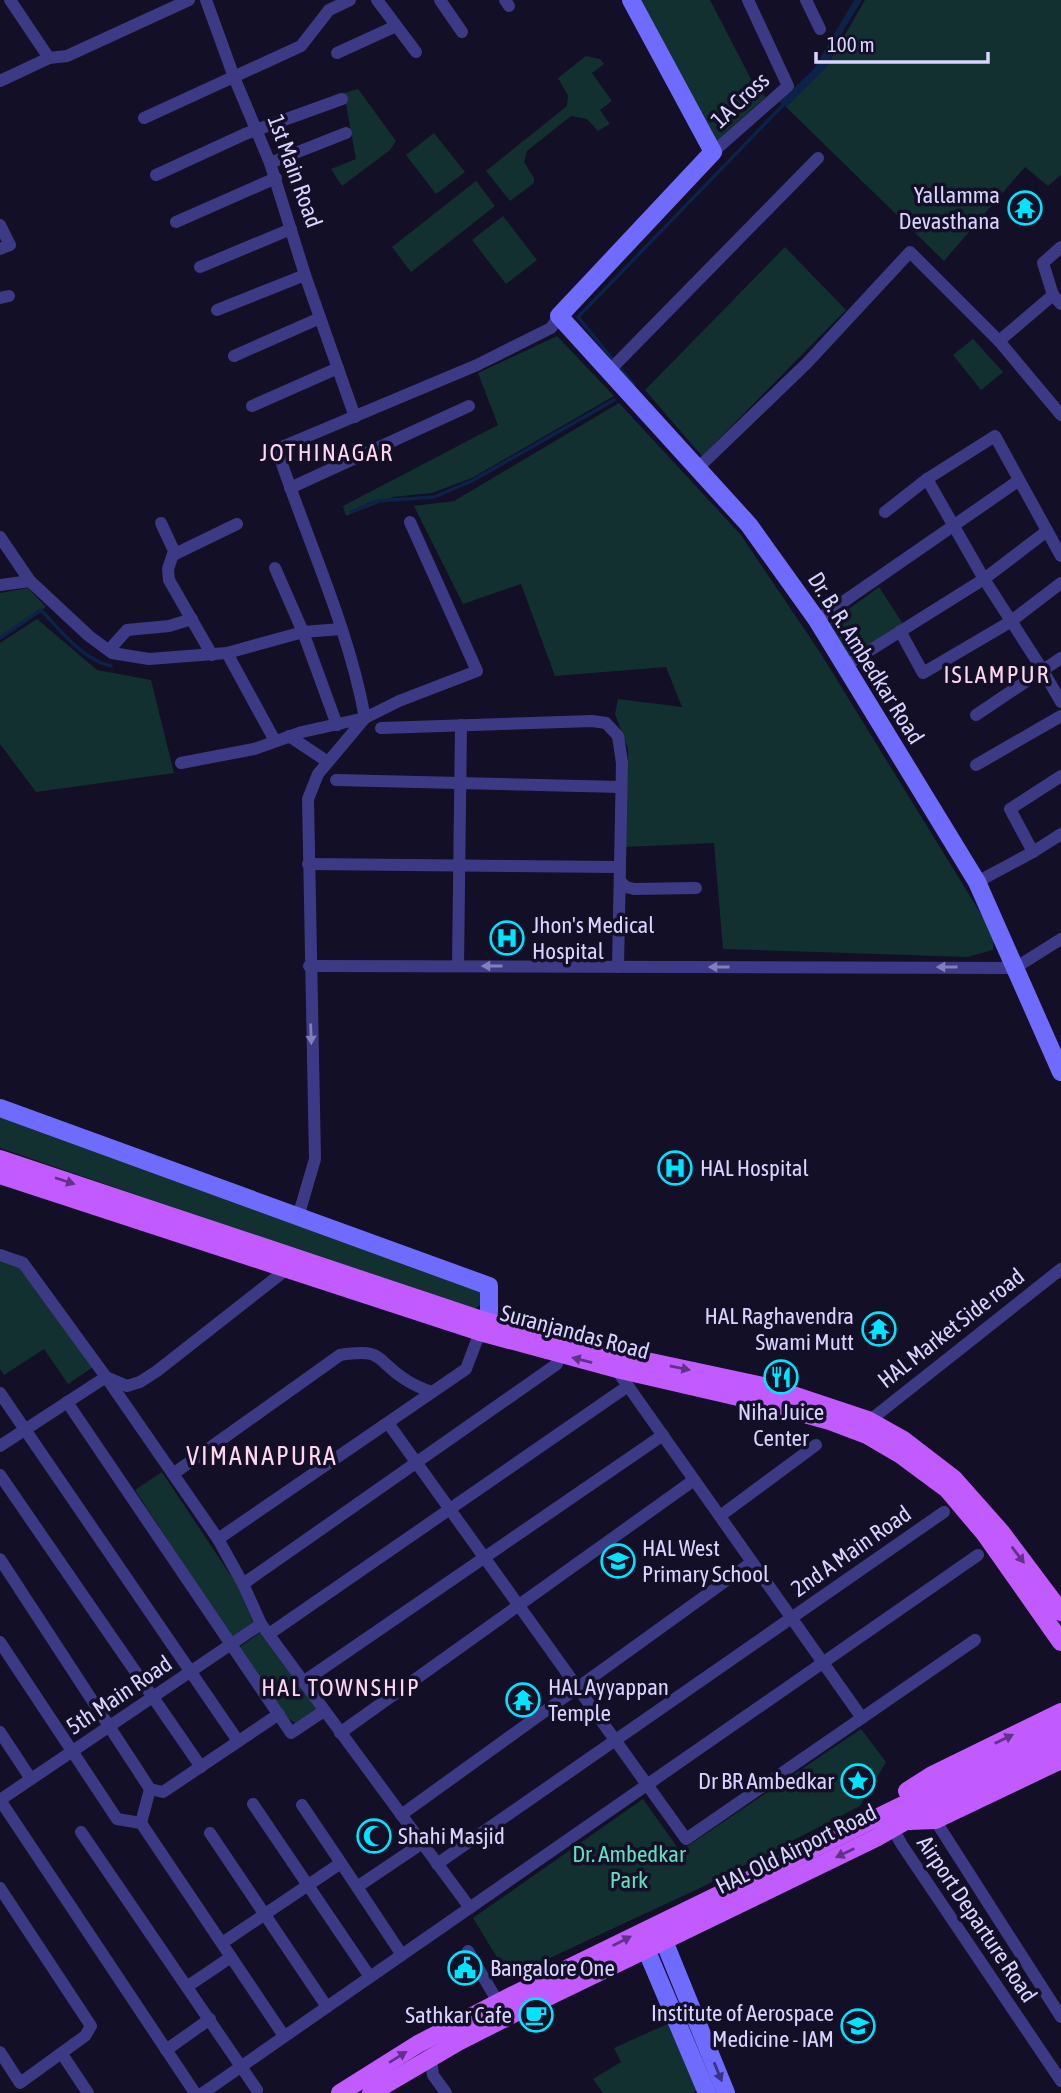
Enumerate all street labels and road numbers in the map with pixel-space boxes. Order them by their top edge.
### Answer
street label: 1A Cross [706,67,774,133]
street label: 1st Main Road [263,111,327,231]
street label: Dr. B. R. Ambedkar Road [803,567,929,749]
street label: HAL Market Side road [873,1263,1029,1393]
street label: Suranjandas Road [498,1300,652,1364]
street label: 2nd A Main Road [786,1500,916,1602]
street label: 5th Main Road [61,1650,177,1740]
street label: HAL Old Airport Road [712,1799,880,1899]
street label: Airport Departure Road [912,1831,1042,2007]

